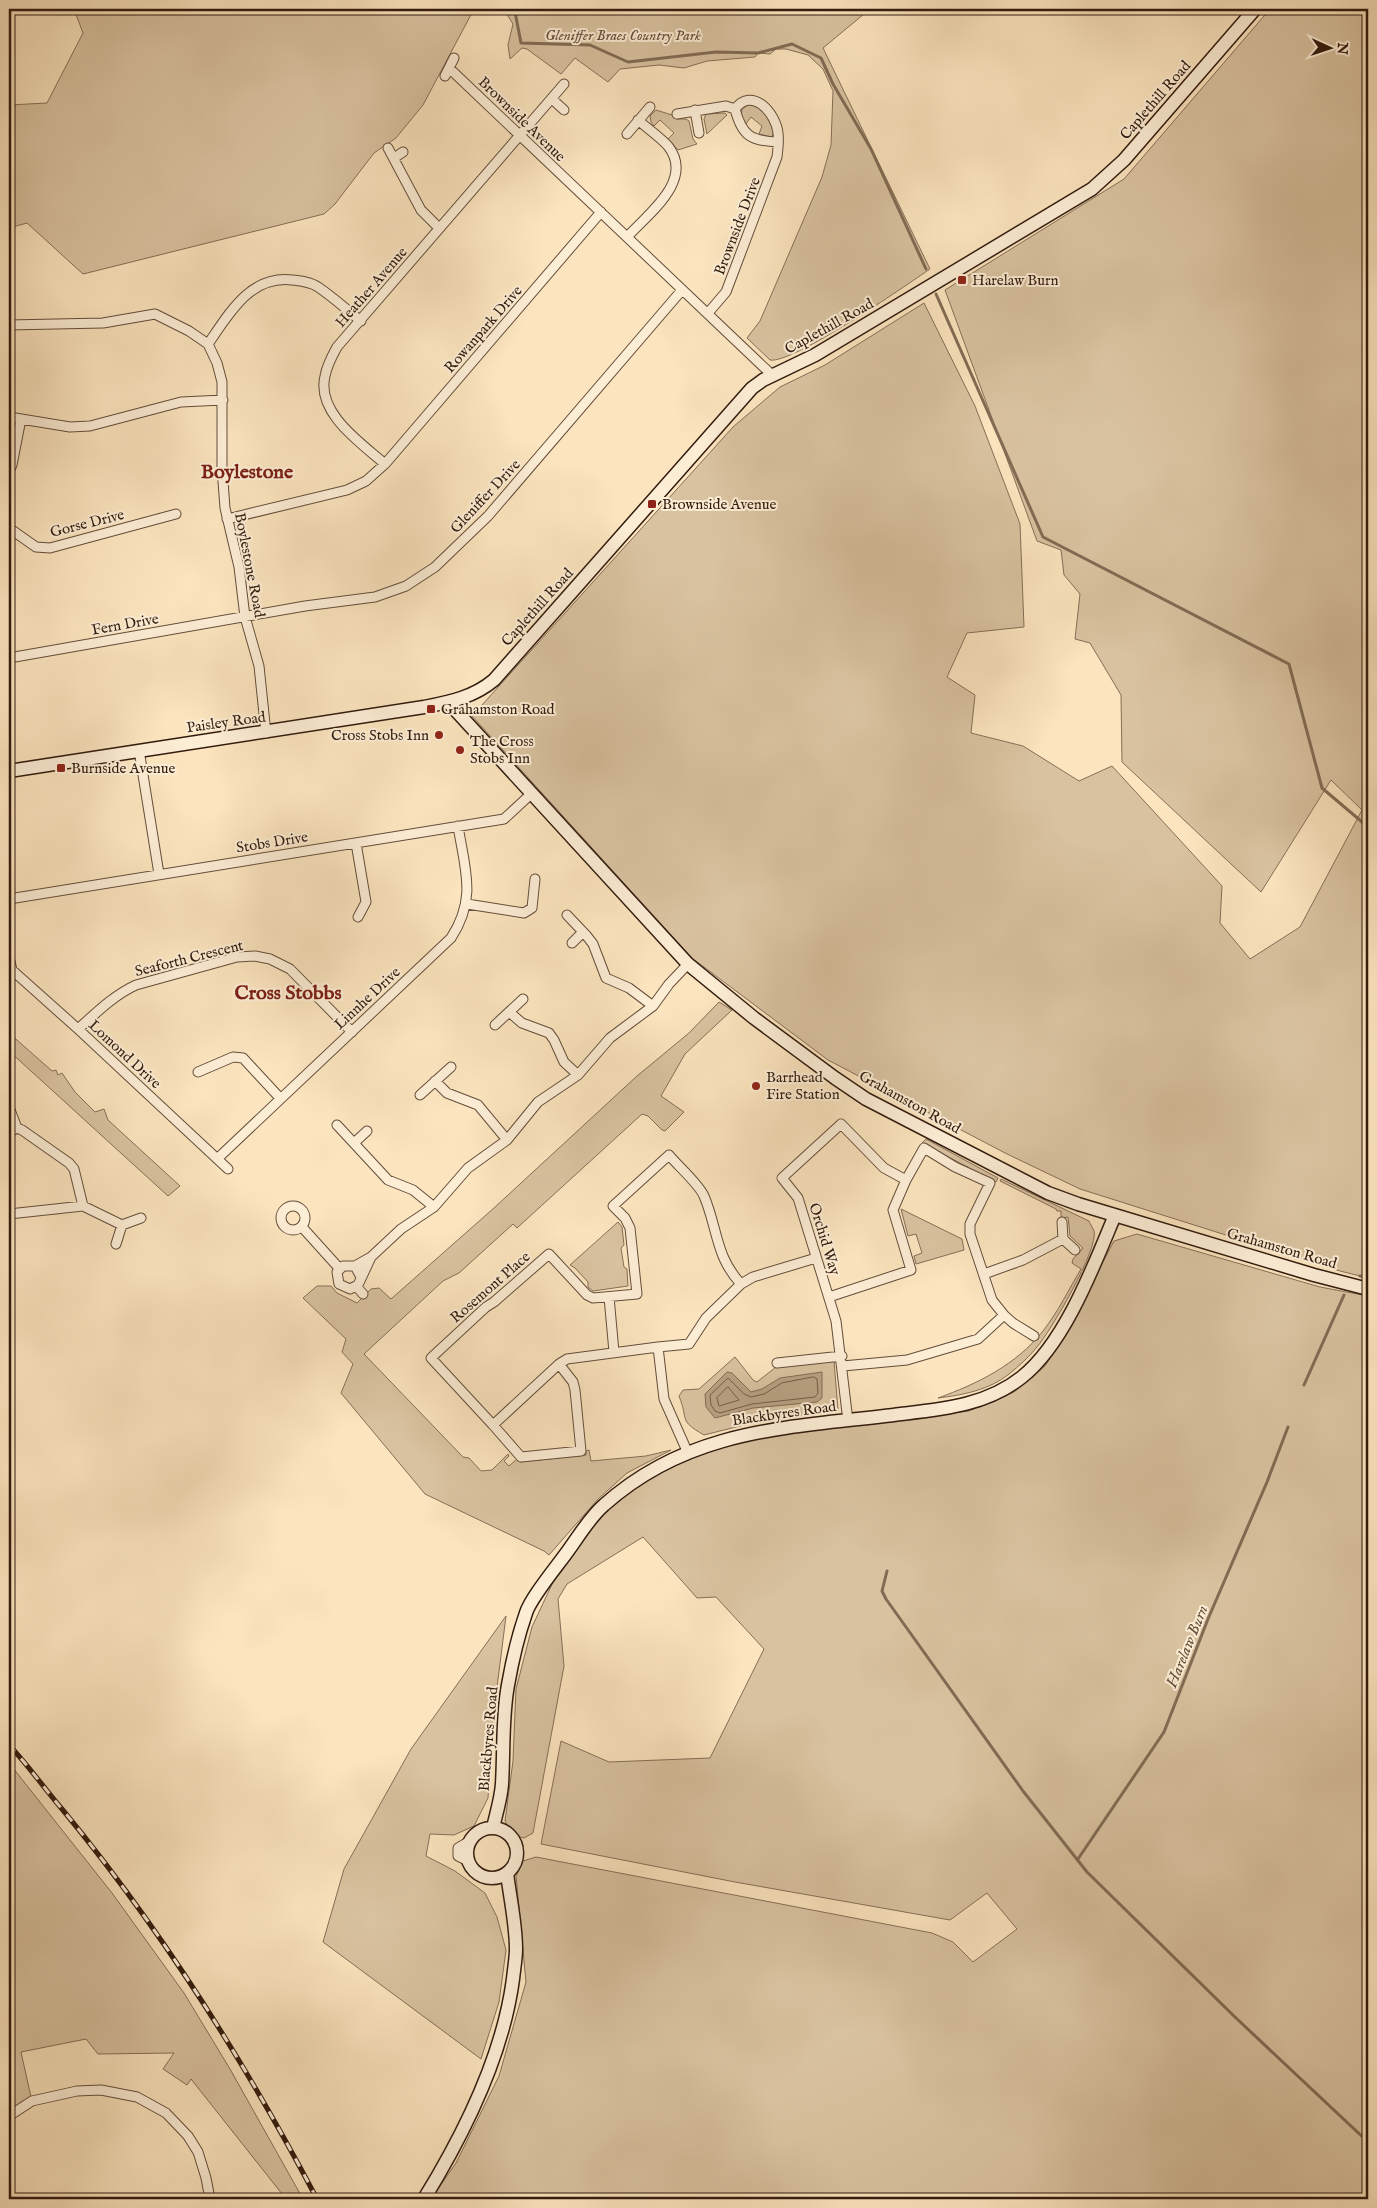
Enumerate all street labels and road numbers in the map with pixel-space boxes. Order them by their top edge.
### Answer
street label: Caplethill Road [1116,56,1196,144]
street label: Brownside Avenue [474,73,569,166]
street label: Brownside Drive [710,174,765,278]
street label: Heather Avenue [331,243,412,332]
street label: Rowanpark Drive [440,282,527,377]
street label: Caplethill Road [781,294,878,359]
street label: Gleniffer Drive [446,455,525,537]
street label: Gorse Drive [48,505,126,542]
street label: Boylestone Road [230,511,269,620]
street label: Caplethill Road [497,564,578,650]
street label: Fern Drive [90,609,160,640]
street label: Paisley Road [185,707,268,737]
street label: Stobs Drive [235,827,309,858]
street label: Seaforth Crescent [133,936,245,981]
street label: Linnhe Drive [330,963,405,1034]
street label: Lomond Drive [84,1016,165,1093]
street label: Grahamston Road [855,1067,965,1139]
street label: Orchid Way [805,1201,845,1278]
street label: Grahamston Road [1225,1224,1340,1274]
street label: Rosemont Place [446,1247,534,1327]
street label: Blackbyres Road [731,1397,838,1430]
street label: Blackbyres Road [474,1685,503,1792]

